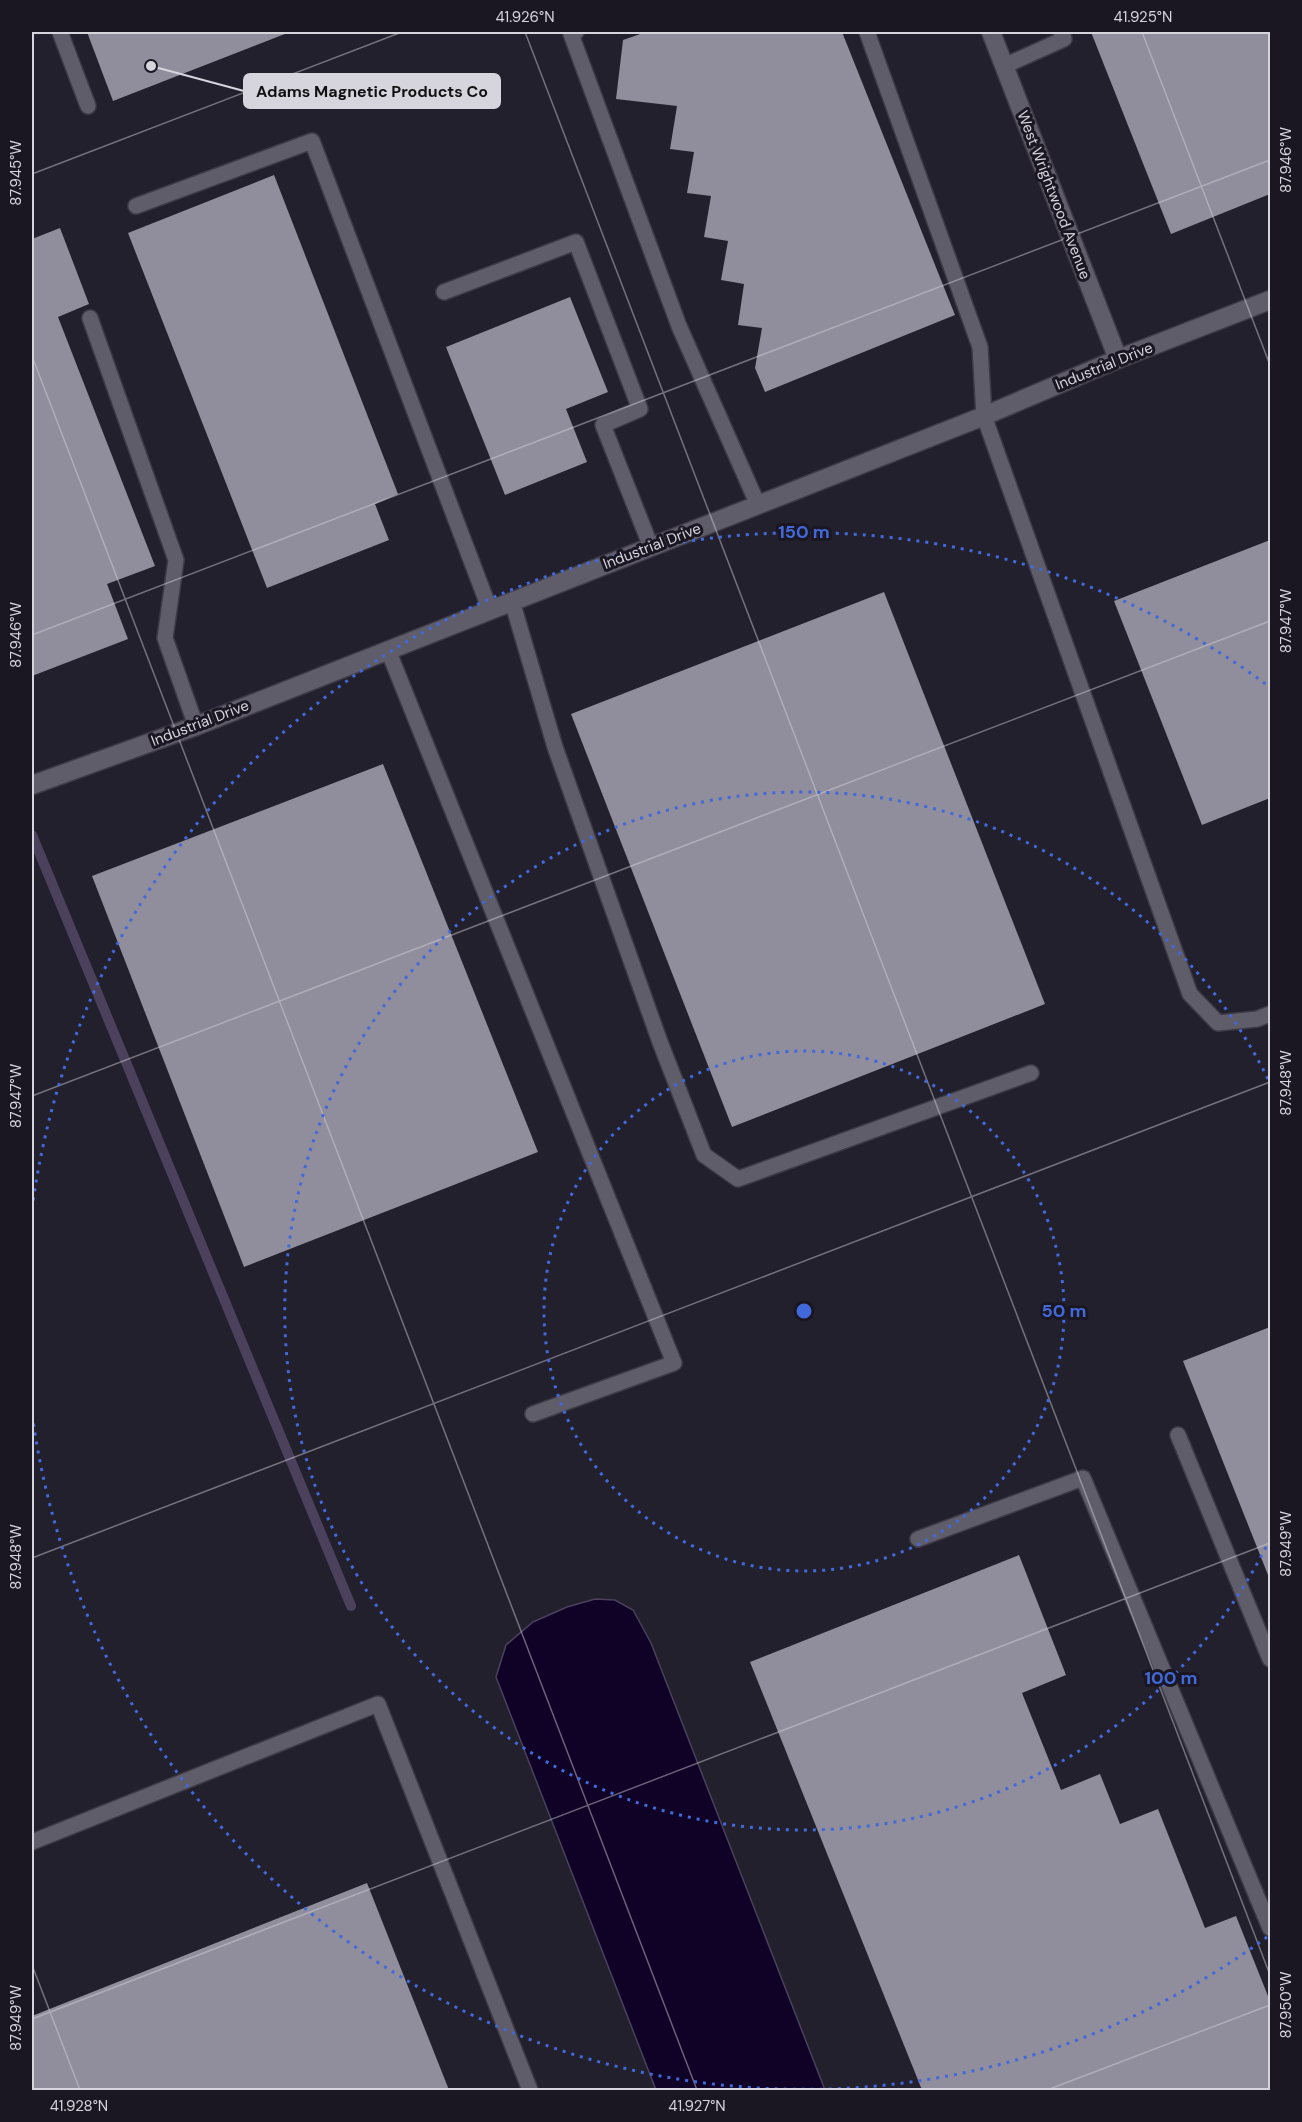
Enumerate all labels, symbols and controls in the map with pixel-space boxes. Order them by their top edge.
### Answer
text: 41.926°N [495,7,555,27]
text: 41.925°N [1114,7,1172,27]
callout: Adams Magnetic Products Co [244,74,500,108]
text: Adams Magnetic Products Co [256,81,488,102]
street label: West Wrightwood Avenue [1013,108,1095,282]
text: 87.946°W [1276,127,1296,193]
text: 87.945°W [6,140,26,206]
street label: Industrial Drive [1052,337,1156,395]
street label: Industrial Drive [600,518,704,574]
text: 150 m [778,520,830,544]
text: 87.947°W [1276,588,1296,653]
text: 87.946°W [6,602,26,668]
street label: Industrial Drive [148,695,252,751]
text: 87.948°W [1276,1050,1296,1116]
text: 87.947°W [6,1063,26,1128]
text: 50 m [1041,1299,1087,1323]
centre of rings [794,1301,814,1321]
text: 87.949°W [1276,1511,1296,1577]
text: 87.948°W [6,1524,26,1590]
text: 100 m [1144,1666,1198,1690]
text: 87.950°W [1276,1971,1296,2038]
text: 87.949°W [6,1985,26,2051]
text: 41.928°N [50,2096,108,2116]
text: 41.927°N [668,2096,726,2116]

